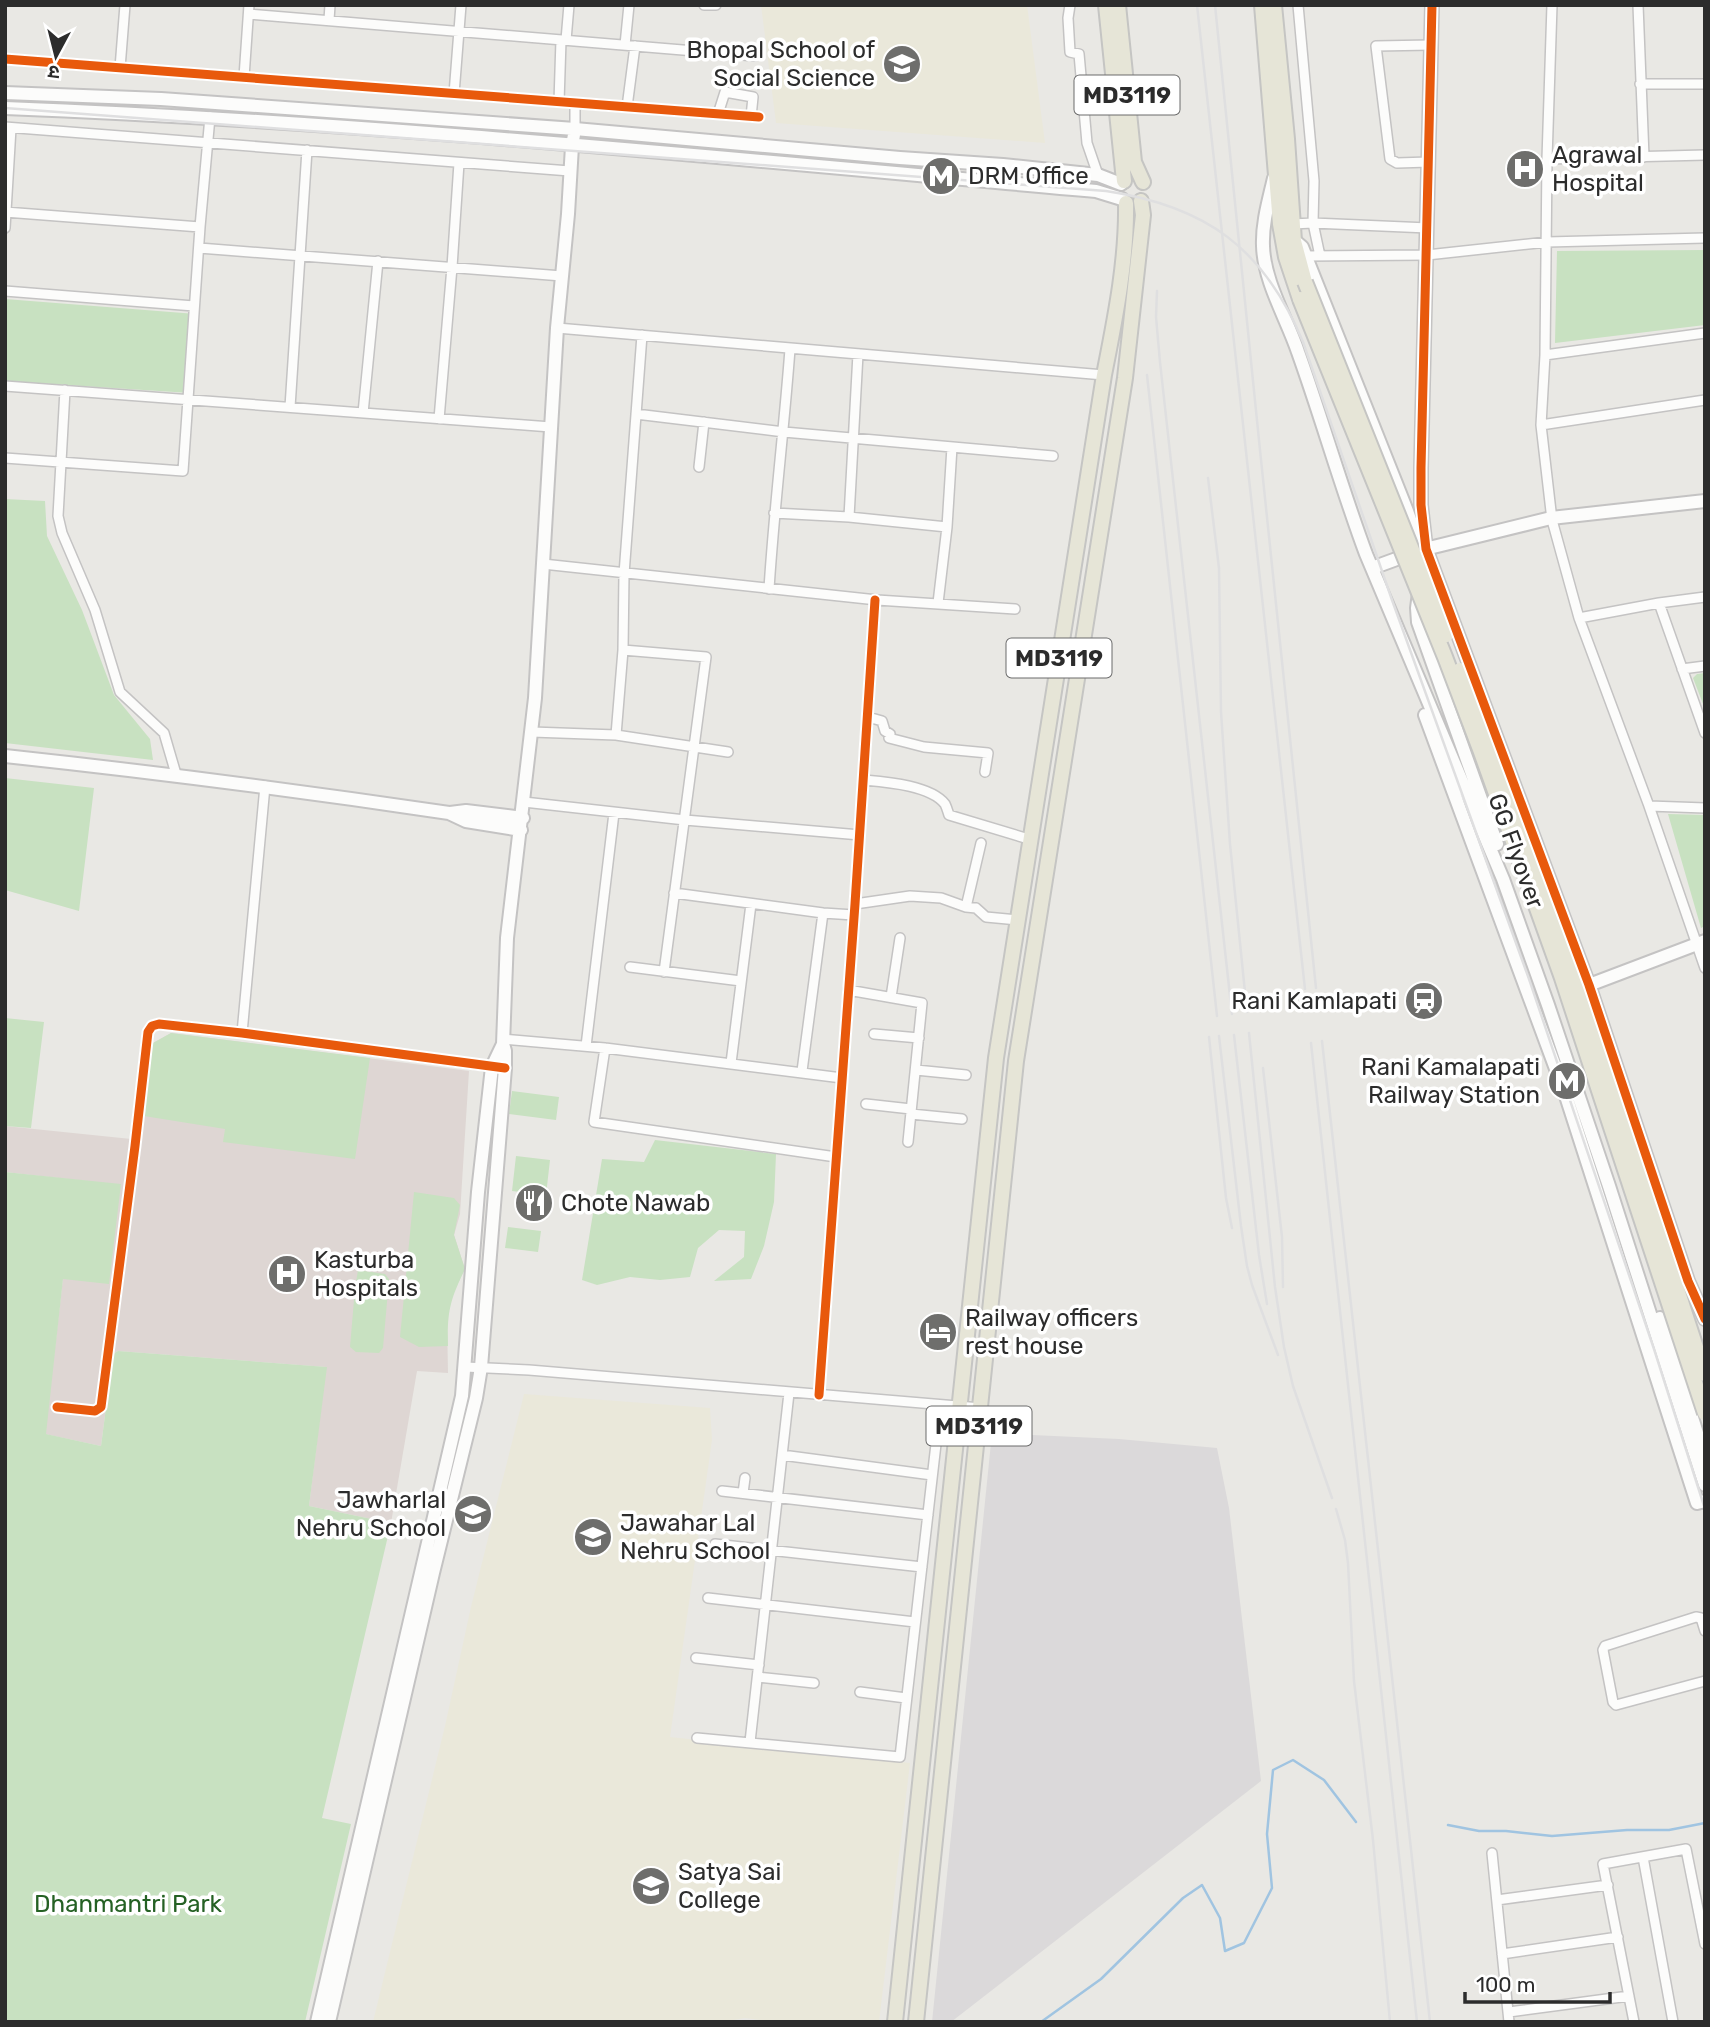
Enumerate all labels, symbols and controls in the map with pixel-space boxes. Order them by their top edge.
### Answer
north arrow [21,21,91,91]
place label: Bhopal School of Social Science [686,36,876,92]
school or university icon: Bhopal School of Social Science [881,43,923,85]
text: उ [46,60,61,84]
road number: MD3119 [1074,76,1180,114]
place label: Agrawal Hospital [1552,141,1644,197]
hospital icon: Agrawal Hospital [1504,148,1546,190]
metro station icon: DRM Office [920,155,962,197]
place label: DRM Office [968,162,1089,190]
road number: MD3119 [1006,638,1112,678]
street label: GG Flyover [1482,790,1550,912]
station icon: Rani Kamlapati [1403,980,1445,1022]
place label: Rani Kamlapati [1231,987,1397,1015]
place label: Rani Kamalapati Railway Station [1361,1053,1540,1109]
metro station icon: Rani Kamalapati Railway Station [1546,1060,1588,1102]
restaurant icon: Chote Nawab [513,1182,555,1224]
place label: Chote Nawab [561,1189,710,1217]
place label: Kasturba Hospitals [314,1246,418,1302]
hospital icon: Kasturba Hospitals [266,1253,308,1295]
place label: Railway officers rest house [965,1304,1138,1360]
hotel icon: Railway officers rest house [917,1311,959,1353]
road number: MD3119 [926,1406,1032,1446]
place label: Jawharlal Nehru School [296,1486,446,1542]
school or university icon: Jawharlal Nehru School [452,1493,494,1535]
place label: Jawahar Lal Nehru School [620,1509,770,1565]
school or university icon: Jawahar Lal Nehru School [572,1516,614,1558]
place label: Satya Sai College [678,1858,781,1914]
school or university icon: Satya Sai College [630,1865,672,1907]
park label: Dhanmantri Park [34,1890,223,1918]
scale bar [1465,1960,1610,2004]
text: 100 m [1476,1972,1535,1997]

